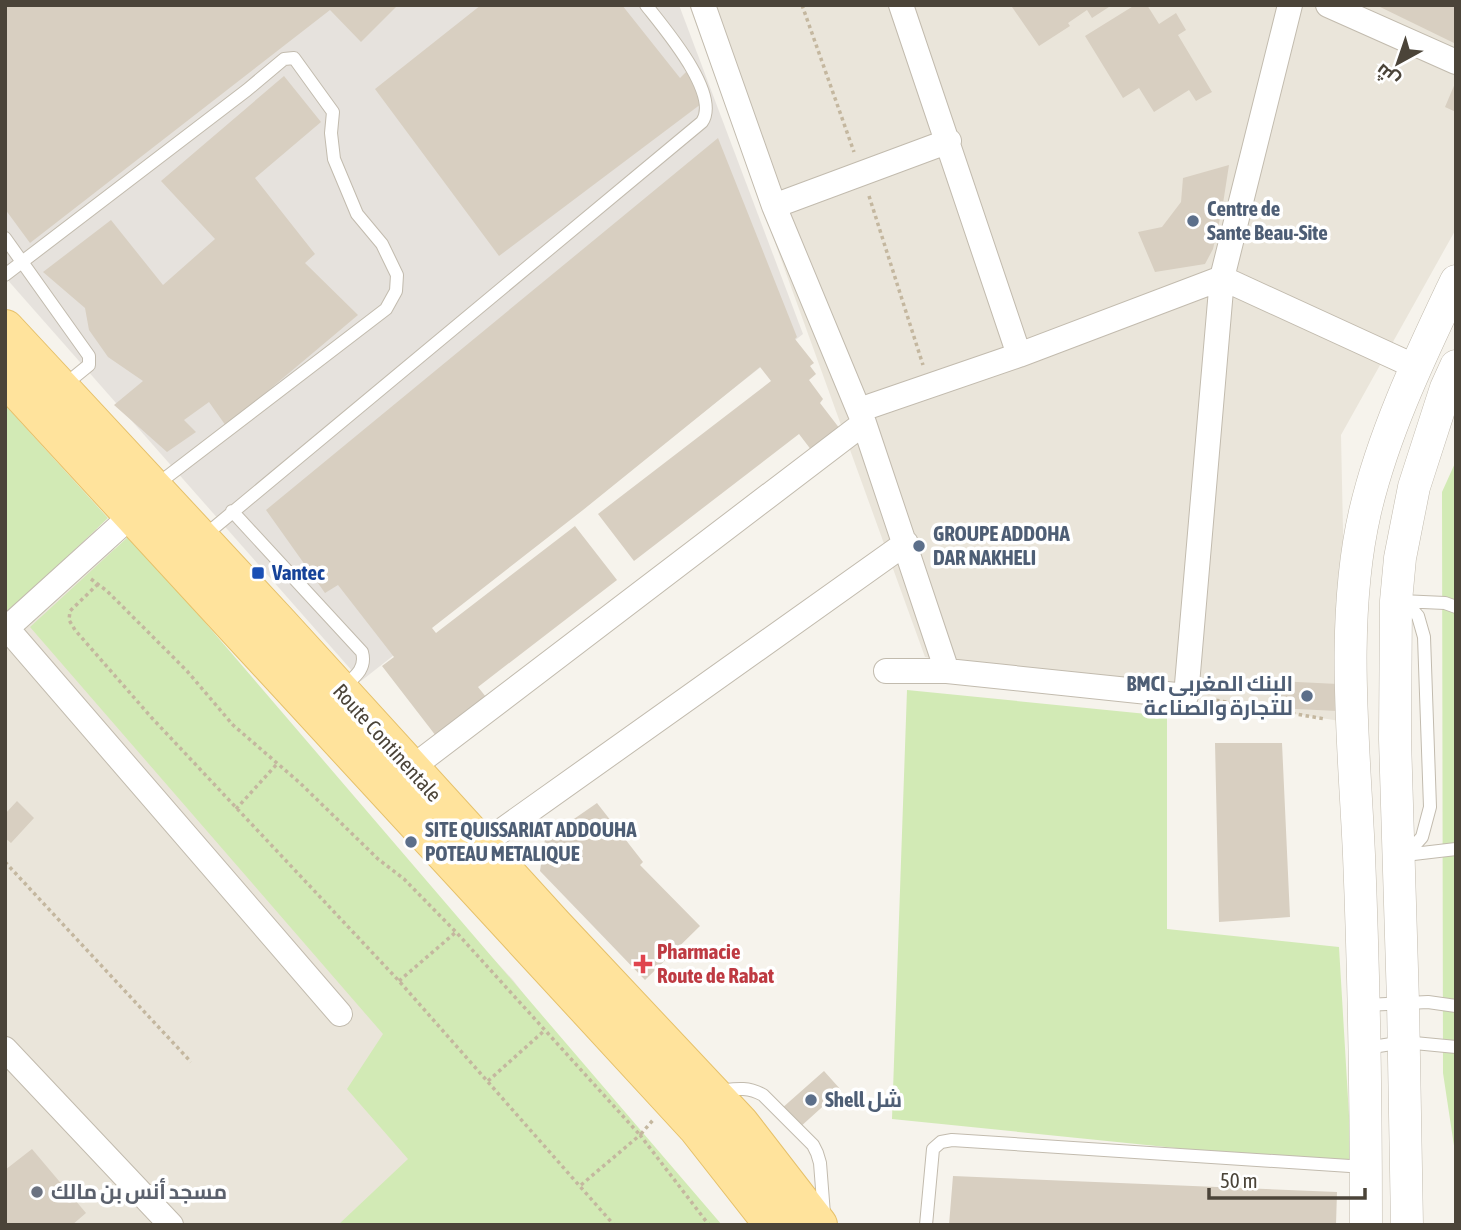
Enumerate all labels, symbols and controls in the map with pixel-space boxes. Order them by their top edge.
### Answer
north arrow [1363,28,1433,98]
text: ش [1371,59,1404,92]
place label: Centre de Sante Beau-Site [1207,196,1328,244]
marker: Centre de Sante Beau-Site [1185,213,1201,229]
place label: GROUPE ADDOHA DAR NAKHELI [933,521,1070,569]
marker: GROUPE ADDOHA DAR NAKHELI [911,538,927,554]
place label: Vantec [271,560,325,584]
marker: Vantec [250,565,266,581]
place label: BMCI البنك المغربي للتجارة والصناعة [1127,671,1293,721]
street label: Route Continentale [329,679,447,806]
marker: BMCI البنك المغربي للتجارة والصناعة [1299,688,1315,704]
place label: SITE QUISSARIAT ADDOUHA POTEAU METALIQUE [425,817,637,865]
marker: SITE QUISSARIAT ADDOUHA POTEAU METALIQUE [403,834,419,850]
place label: Pharmacie Route de Rabat [657,939,774,987]
marker: Pharmacie Route de Rabat [635,956,651,972]
place label: Shell شل [825,1087,902,1112]
marker: Shell شل [803,1092,819,1108]
scale bar [1209,1156,1365,1200]
text: 50 m [1220,1168,1258,1192]
place label: مسجد أنس بن مالك [51,1178,227,1204]
marker: مسجد أنس بن مالك [29,1184,45,1200]

